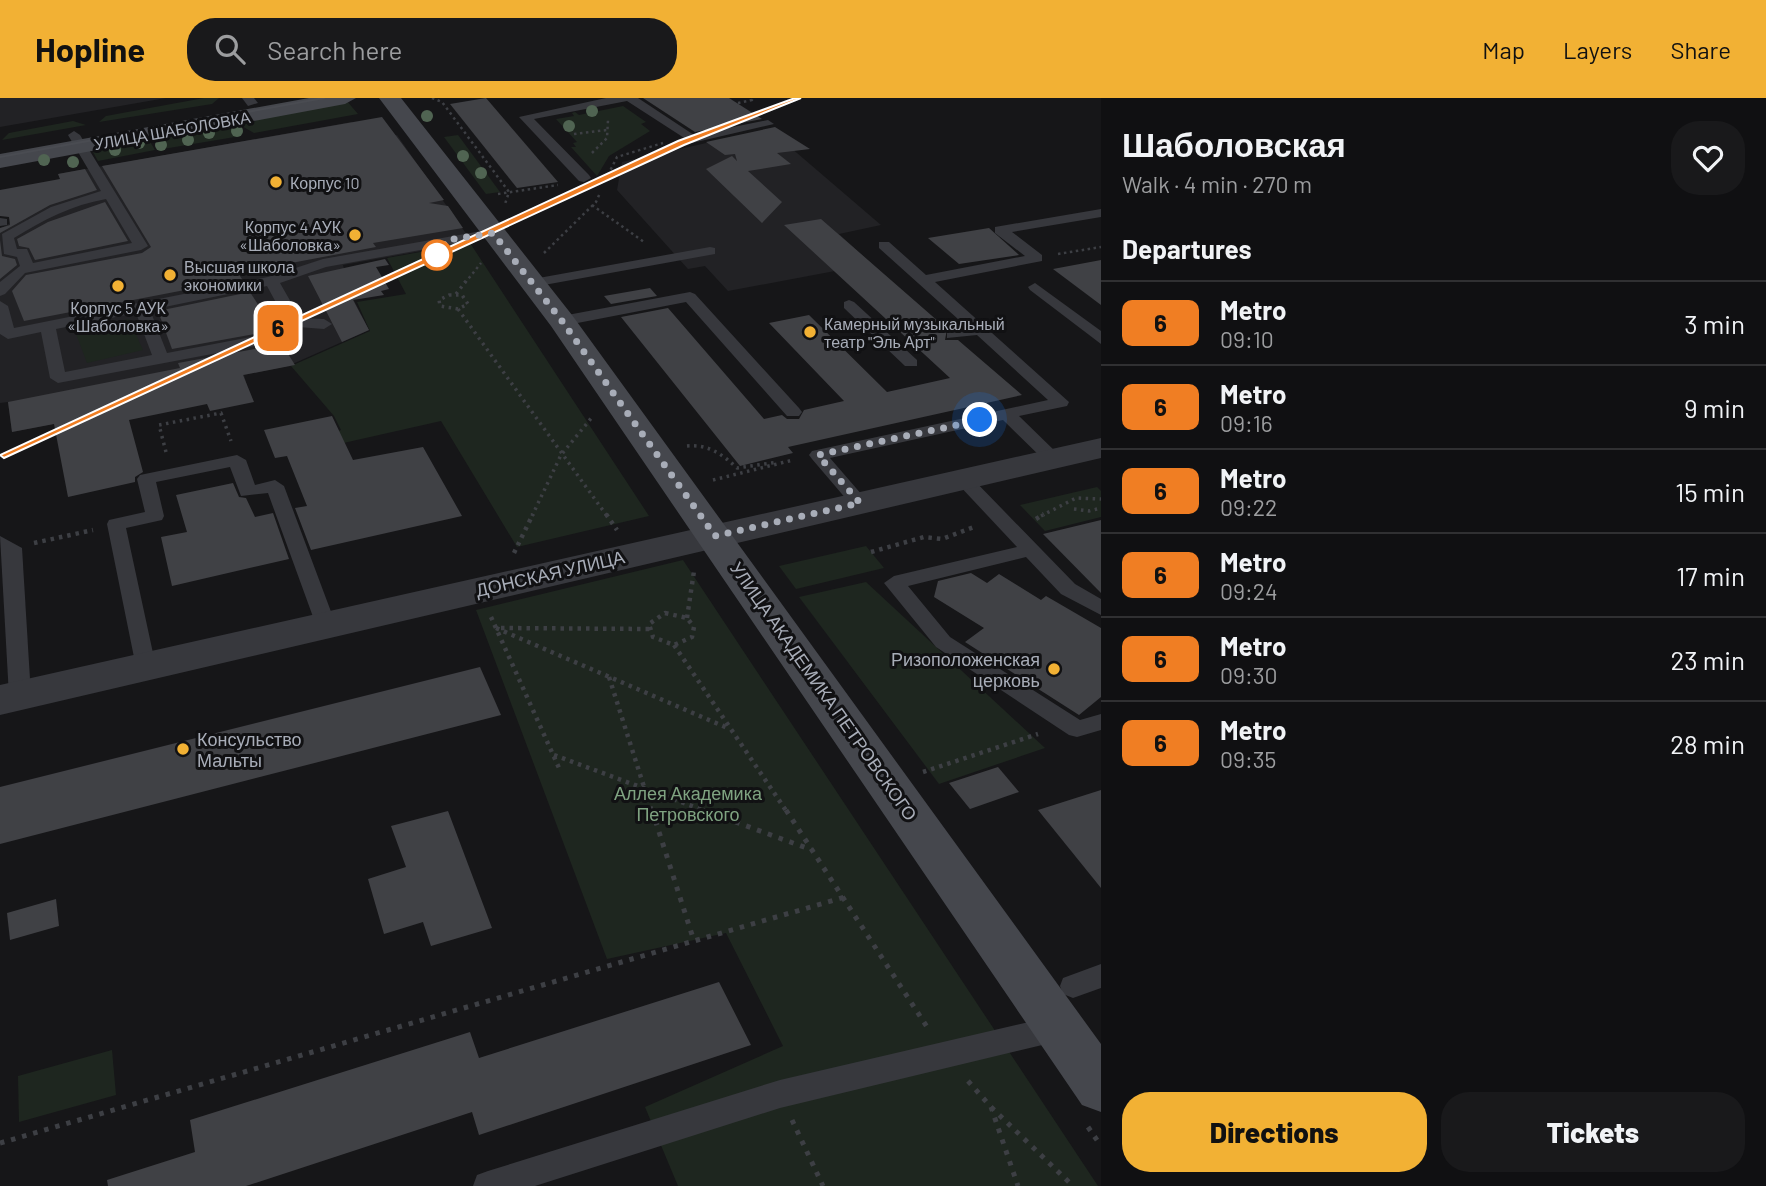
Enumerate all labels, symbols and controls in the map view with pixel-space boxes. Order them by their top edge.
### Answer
search box [187,18,677,81]
text: Hopline [35,29,145,69]
icon: search [211,30,249,68]
text: Search here [267,34,402,65]
text: Map [1482,35,1525,64]
text: Layers [1563,35,1632,64]
text: Share [1670,35,1731,64]
street label: УЛИЦА ШАБОЛОВКА [92,107,252,153]
button: heart [1671,121,1745,195]
text: Шаболовская [1122,124,1346,164]
text: Walk · 4 min · 270 m [1122,170,1312,198]
place label: Корпус 10 [290,173,359,192]
marker: Корпус 10 [268,174,284,190]
place label: Корпус 4 АУК «Шаболовка» [239,217,342,254]
marker: Корпус 4 АУК «Шаболовка» [347,227,363,243]
text: Departures [1122,233,1252,264]
unlabelled marker [422,240,452,270]
place label: Высшая школа экономики [184,257,295,294]
marker: Высшая школа экономики [162,267,178,283]
marker: Корпус 5 АУК «Шаболовка» [110,278,126,294]
text: Metro [1220,294,1286,325]
place label: Корпус 5 АУК «Шаболовка» [67,298,169,335]
line badge: 6 [255,305,301,351]
text: 6 [1154,308,1167,337]
text: 3 min [1684,308,1745,339]
text: 6 [272,313,284,342]
place label: Камерный музыкальный театр "Эль Арт" [824,314,1005,351]
marker: Камерный музыкальный театр "Эль Арт" [802,324,818,340]
text: 09:10 [1220,325,1274,353]
text: Metro [1220,378,1286,409]
text: 6 [1154,392,1167,421]
text: 9 min [1684,392,1745,423]
your location [962,402,997,437]
text: 09:16 [1220,409,1273,437]
text: Metro [1220,462,1286,493]
text: 6 [1154,476,1167,505]
text: 15 min [1675,476,1745,507]
text: 09:22 [1220,493,1277,521]
street label: ДОНСКАЯ УЛИЦА [473,545,627,601]
text: Metro [1220,546,1286,577]
street label: УЛИЦА АКАДЕМИКА ПЕТРОВСКОГО [726,557,922,825]
text: 6 [1154,560,1167,589]
text: 17 min [1676,560,1745,591]
text: 09:24 [1220,577,1278,605]
text: Metro [1220,630,1286,661]
text: 6 [1154,644,1167,673]
text: 23 min [1670,644,1745,675]
place label: Ризоположенская церковь [891,648,1040,691]
marker: Ризоположенская церковь [1046,661,1062,677]
text: 09:30 [1220,661,1278,689]
text: Metro [1220,714,1286,745]
place label: Консульство Мальты [197,728,302,771]
text: 6 [1154,728,1167,757]
text: 28 min [1670,728,1745,759]
marker: Консульство Мальты [175,741,191,757]
text: 09:35 [1220,745,1276,773]
park label: Аллея Академика Петровского [614,782,763,825]
button: Directions [1122,1092,1427,1172]
button: Tickets [1441,1092,1745,1172]

